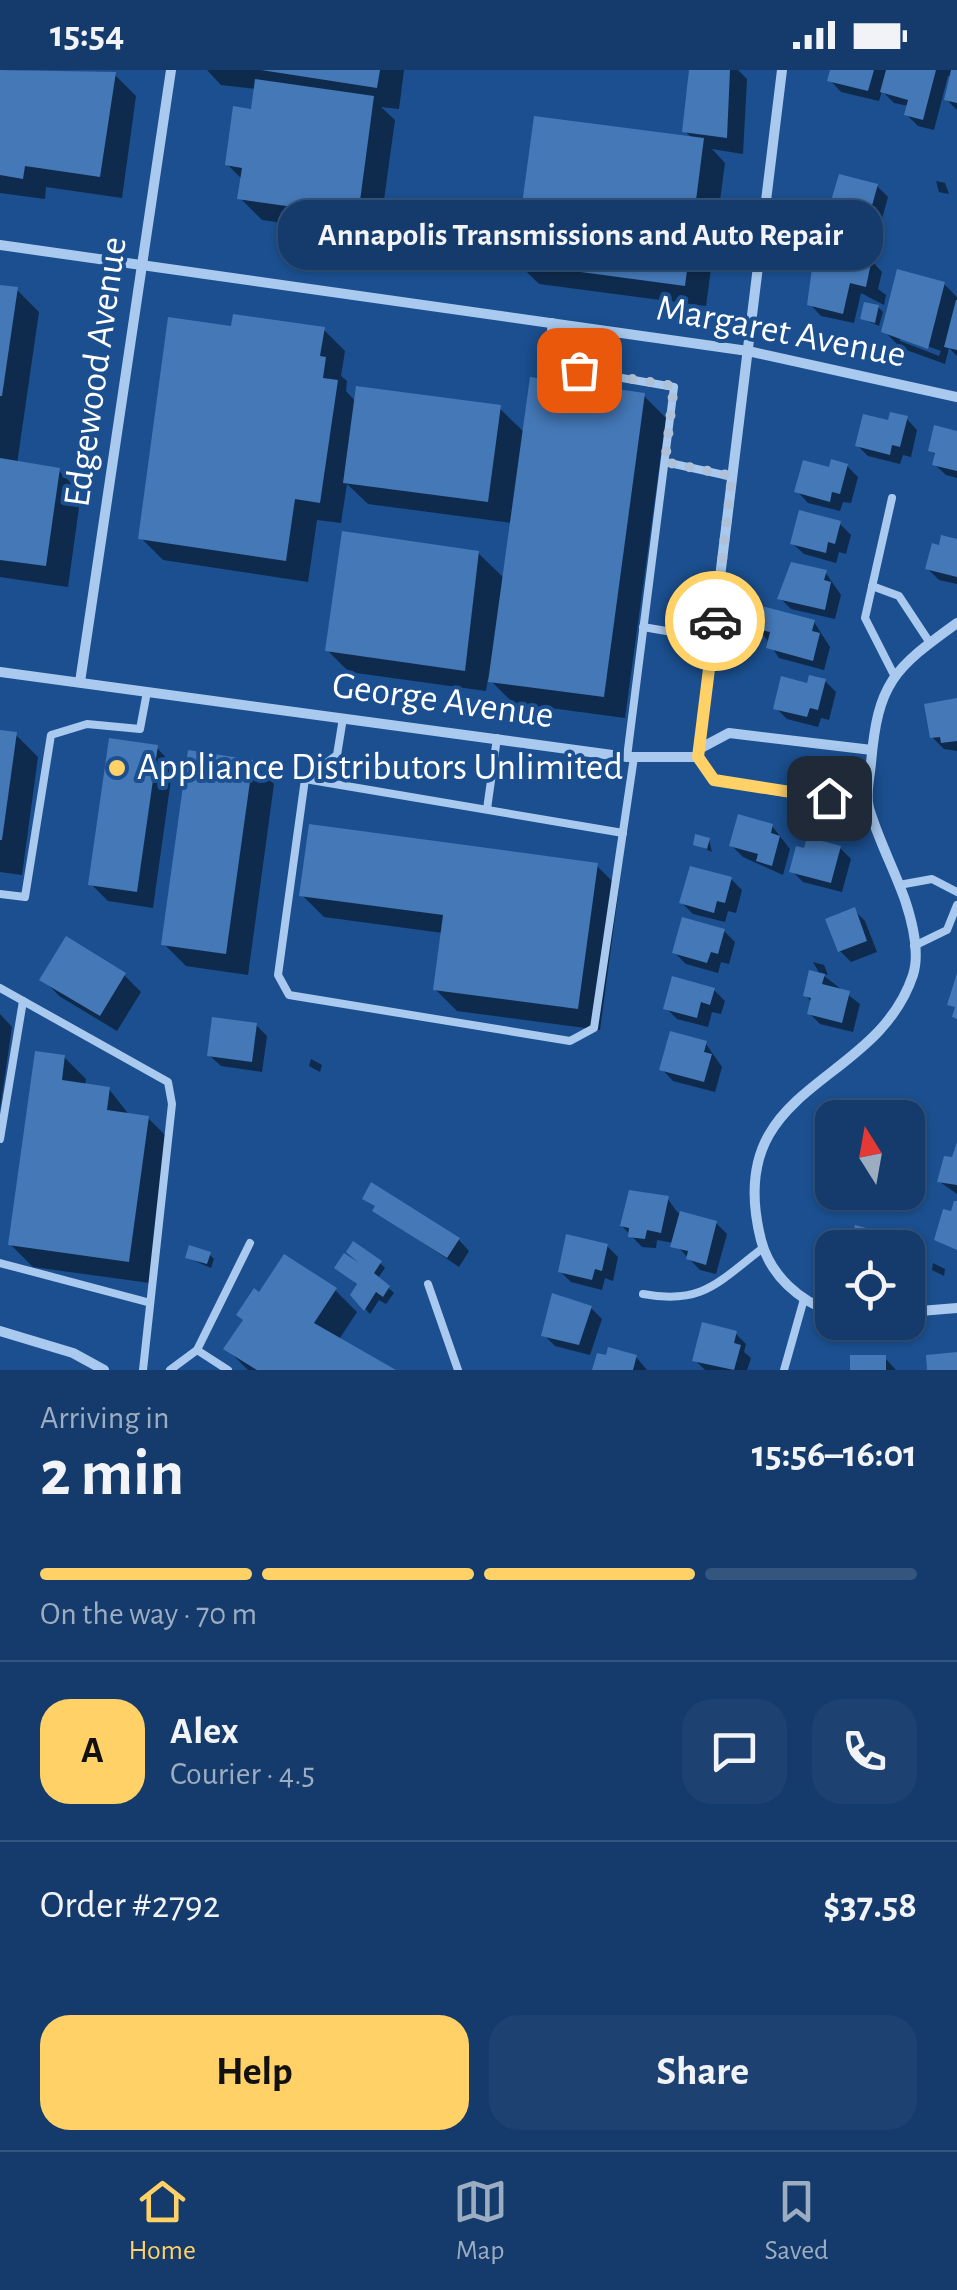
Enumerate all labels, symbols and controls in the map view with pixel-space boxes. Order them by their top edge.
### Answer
text: 15:54 [50,16,124,54]
callout: Annapolis Transmissions and Auto Repair [276,200,882,270]
text: Annapolis Transmissions and Auto Repair [318,219,843,251]
street label: Edgewood Avenue [58,235,134,509]
street label: Margaret Avenue [653,289,909,375]
pin [537,328,622,413]
icon: bag [552,343,607,398]
courier [665,571,765,671]
icon: car [688,594,743,649]
street label: George Avenue [330,667,556,735]
place label: Appliance Distributors Unlimited [137,749,623,787]
pin [787,756,872,841]
marker: Appliance Distributors Unlimited [106,757,128,779]
icon: home [802,771,857,826]
north arrow [815,1100,925,1210]
map controls [815,1100,925,1340]
button: locate [815,1230,925,1340]
text: Arriving in [40,1402,169,1434]
text: 15:56–16:01 [752,1436,917,1474]
text: 2 min [40,1442,184,1507]
text: On the way · 70 m [40,1598,257,1630]
button: chat [682,1699,787,1804]
button: phone [812,1699,917,1804]
text: Alex [170,1713,239,1751]
text: A [81,1732,104,1770]
text: Courier · 4.5 [170,1758,315,1790]
text: Order #2792 [40,1887,220,1925]
text: $37.58 [823,1887,917,1925]
button: Help [40,2015,469,2130]
button: Share [489,2015,917,2130]
tab: Home [128,2174,196,2268]
tab: Map [453,2174,508,2268]
tab: Saved [764,2174,829,2268]

